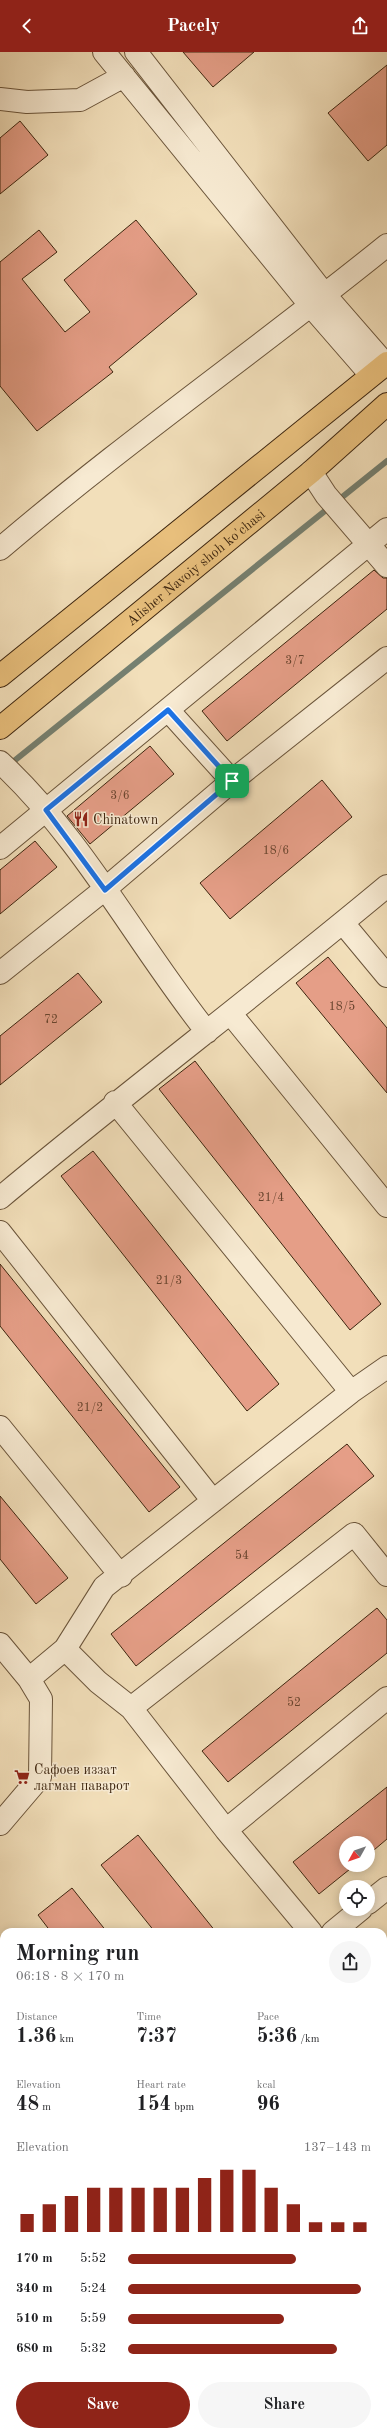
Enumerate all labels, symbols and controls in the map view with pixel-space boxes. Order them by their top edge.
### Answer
icon: back [16,15,38,37]
icon: share [349,15,371,37]
text: Pacely [167,17,220,35]
street label: Alisher Navoiy shoh ko'chasi [124,507,268,629]
house number: 3/7 [285,655,305,667]
pin [215,764,249,798]
icon: arrive [221,770,243,792]
house number: 3/6 [110,790,130,802]
restaurant icon: Chinatown [72,810,90,828]
place label: Chinatown [93,813,159,827]
house number: 18/6 [263,845,289,857]
house number: 18/5 [329,1000,355,1013]
house number: 72 [44,1014,58,1026]
house number: 21/4 [258,1192,284,1204]
house number: 21/3 [156,1275,182,1287]
house number: 21/2 [77,1402,103,1414]
house number: 54 [235,1549,249,1562]
house number: 52 [287,1696,301,1709]
place label: Сафоев иззат лагман паварот [34,1763,130,1793]
supermarket icon: Сафоев иззат лагман паварот [13,1768,31,1786]
north arrow [339,1836,375,1872]
map controls [339,1836,375,1916]
button: locate [339,1880,375,1916]
button: share [329,1941,371,1983]
text: Morning run [16,1943,139,1965]
text: 06:18 · 8 × 170 m [16,1970,124,1983]
text: Distance [16,2012,57,2023]
text: Time [136,2012,161,2023]
text: Pace [257,2012,279,2023]
text: 1.36 [16,2027,56,2047]
text: 7:37 [136,2027,177,2047]
text: 5:36 [257,2027,297,2047]
text: km [56,2034,74,2045]
text: /km [297,2034,320,2045]
text: Elevation [16,2080,61,2091]
text: Heart rate [136,2080,186,2091]
text: kcal [257,2080,276,2091]
text: 48 [16,2095,39,2115]
text: 154 [136,2095,171,2115]
text: 96 [257,2095,280,2115]
text: m [39,2102,51,2113]
text: bpm [171,2102,194,2113]
text: Elevation [16,2141,69,2154]
text: 137–143 m [304,2141,371,2154]
text: 170 m [16,2252,53,2265]
text: 5:52 [80,2252,106,2265]
text: 340 m [16,2282,53,2295]
text: 5:24 [80,2282,106,2295]
text: 510 m [16,2312,53,2325]
text: 5:59 [80,2312,106,2325]
text: 680 m [16,2342,53,2355]
text: 5:32 [80,2342,106,2355]
button: Save [16,2382,190,2428]
button: Share [198,2382,371,2428]

